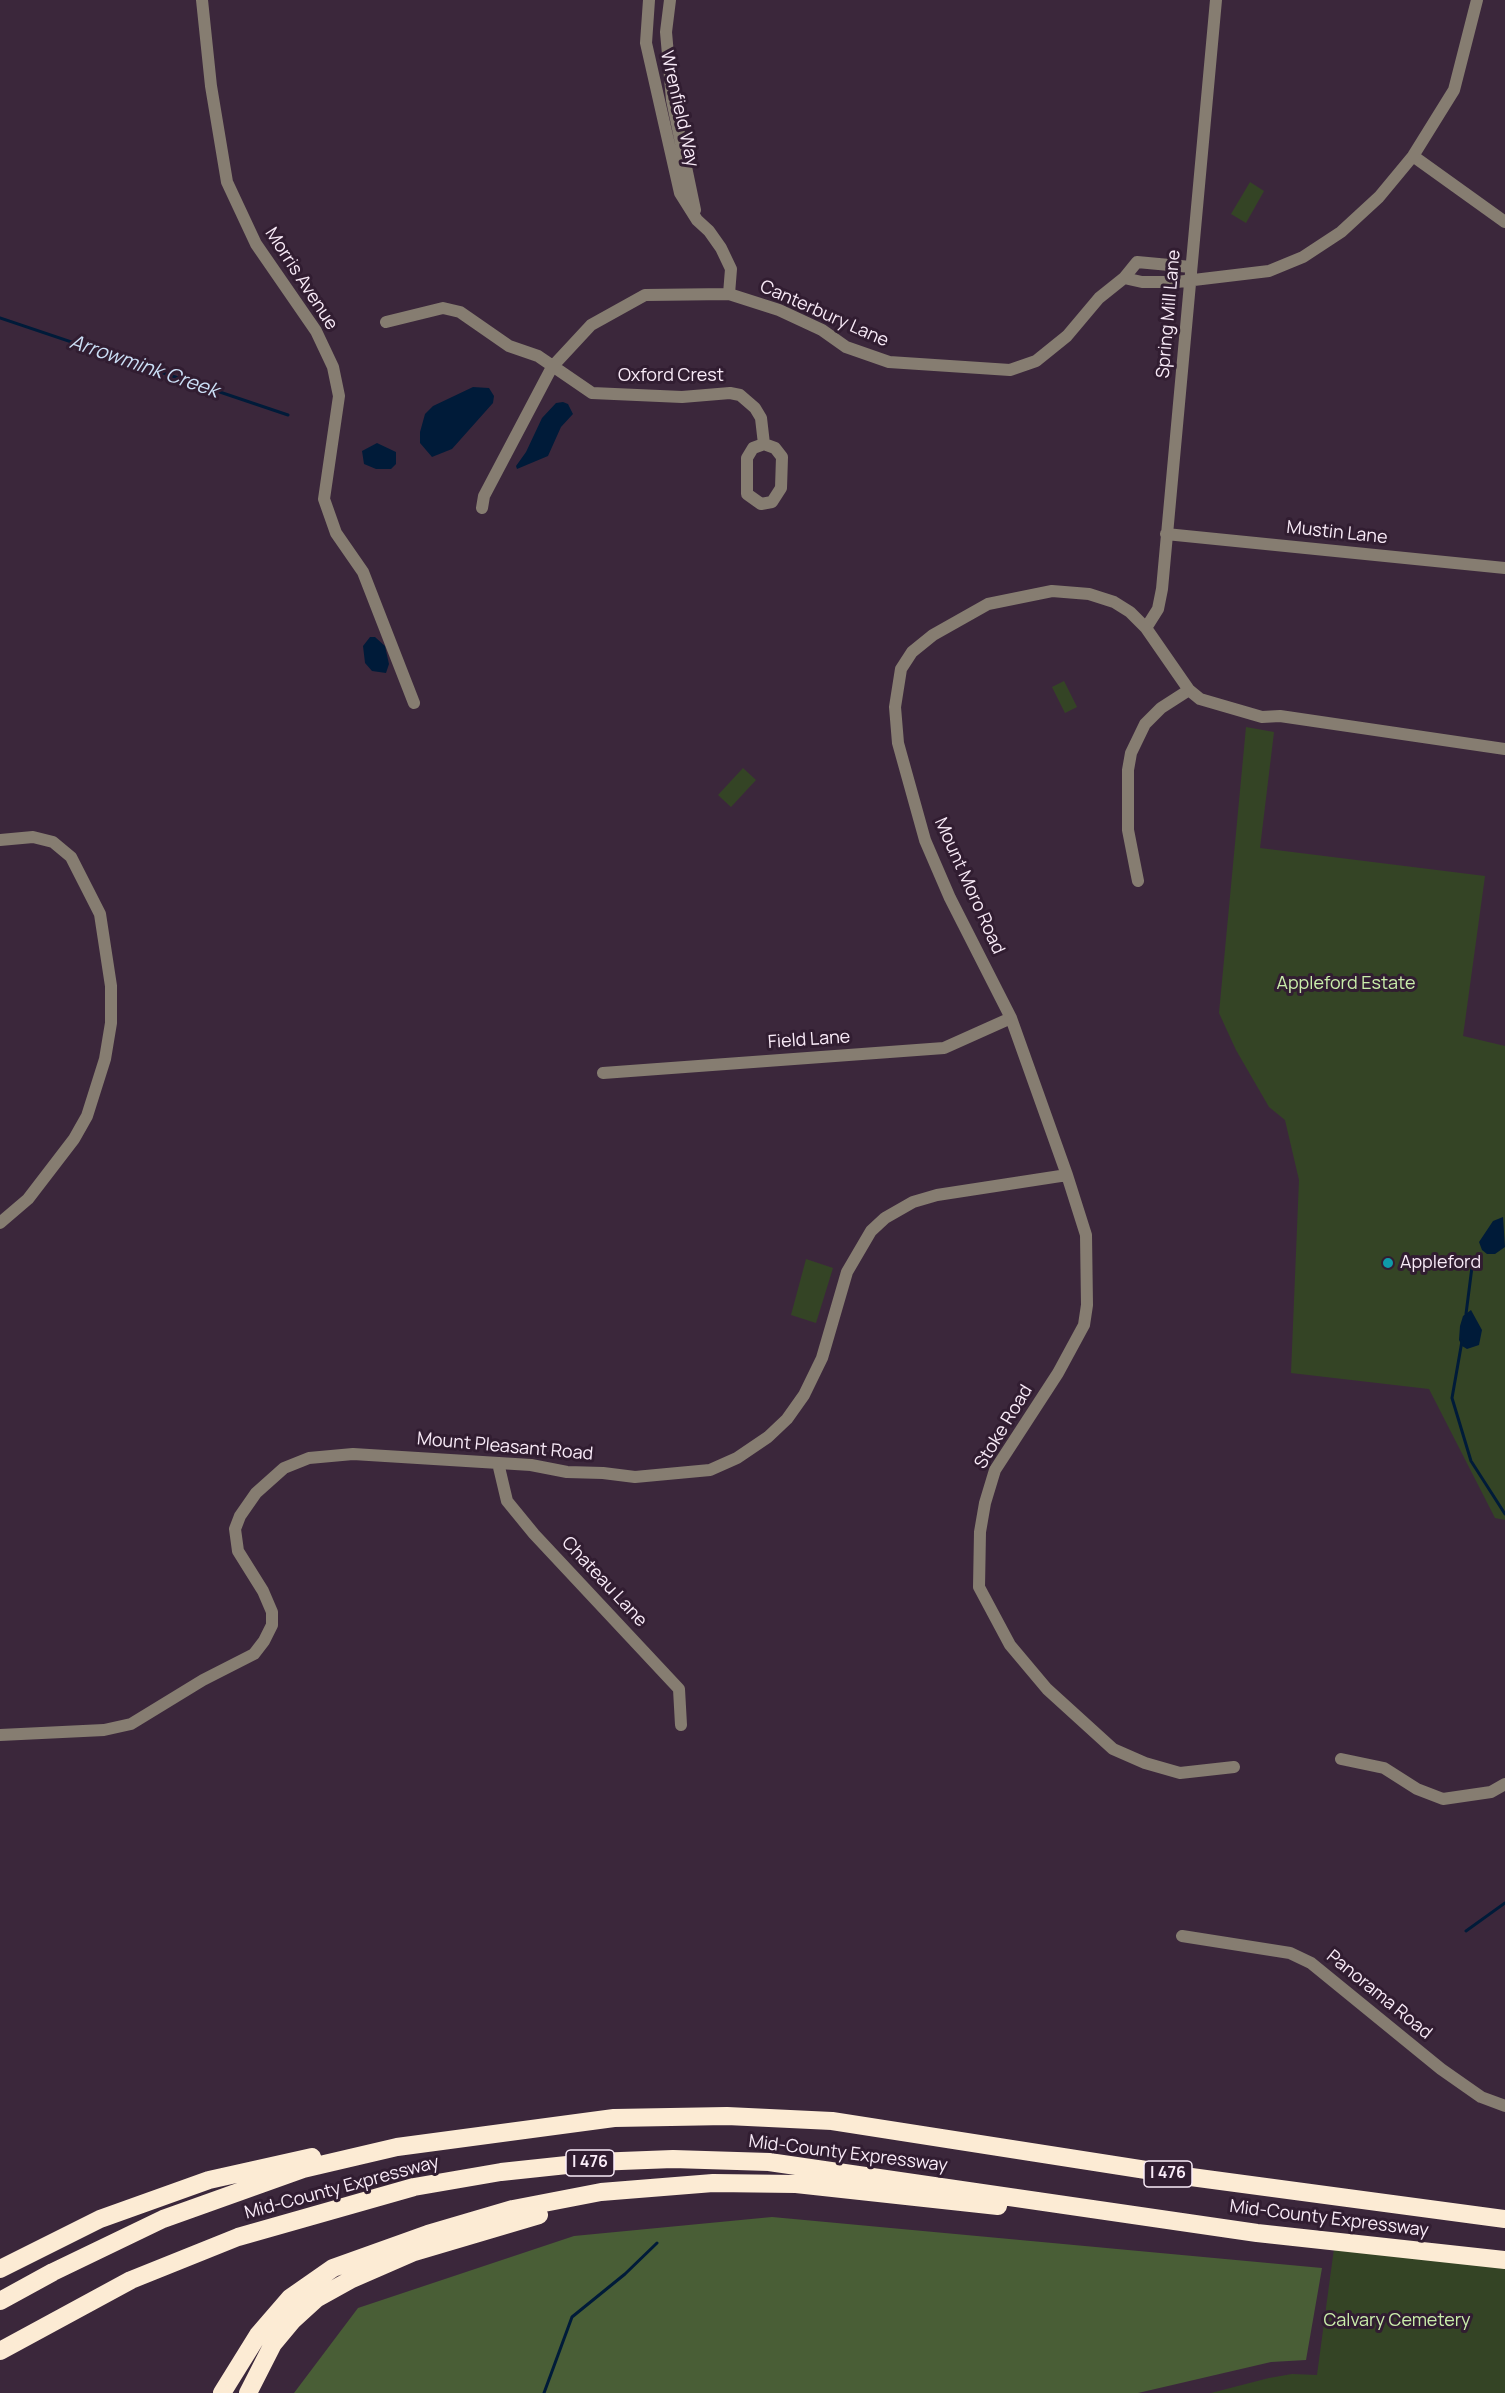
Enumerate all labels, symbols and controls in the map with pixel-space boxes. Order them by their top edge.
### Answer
street label: Wrenfield Way [655,49,703,169]
street label: Morris Avenue [260,224,342,334]
street label: Spring Mill Lane [1153,249,1185,379]
street label: Canterbury Lane [756,276,892,352]
water label: Arrowmink Creek [66,330,222,404]
street label: Oxford Crest [618,365,724,387]
street label: Mustin Lane [1285,517,1389,549]
street label: Mount Moro Road [929,814,1009,958]
park label: Appleford Estate [1277,973,1415,995]
street label: Field Lane [767,1026,851,1054]
place label: Appleford [1400,1252,1481,1274]
marker: Appleford [1381,1256,1395,1270]
street label: Stoke Road [971,1381,1037,1473]
street label: Mount Pleasant Road [416,1429,594,1465]
street label: Chateau Lane [557,1532,651,1632]
street label: Panorama Road [1322,1946,1436,2044]
street label: Mid-County Expressway [747,2131,949,2177]
road number: I 476 [566,2150,614,2176]
street label: Mid-County Expressway [242,2152,442,2224]
road number: I 476 [1144,2161,1192,2187]
street label: Mid-County Expressway [1228,2196,1430,2242]
park label: Calvary Cemetery [1323,2310,1471,2332]

